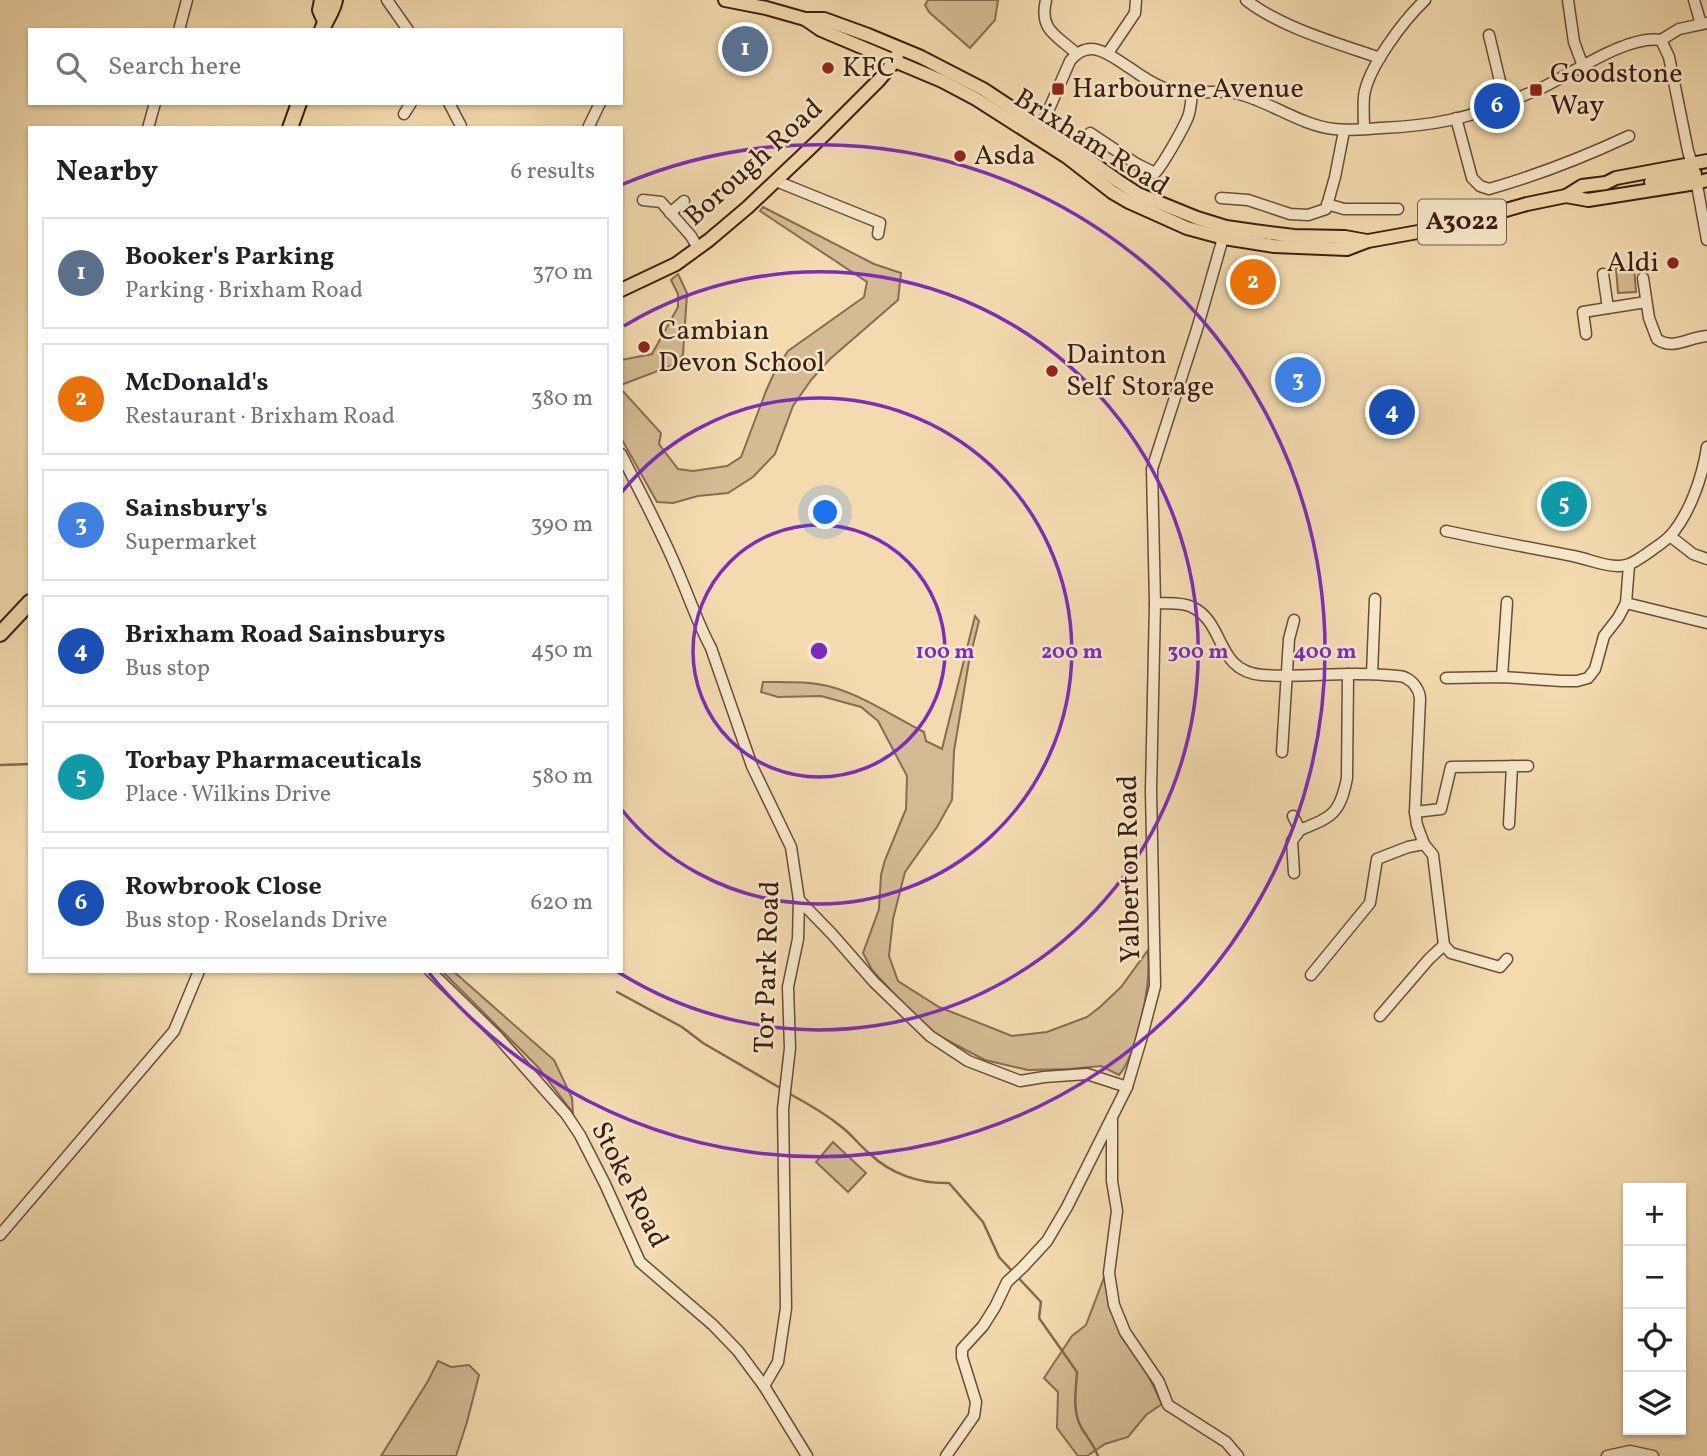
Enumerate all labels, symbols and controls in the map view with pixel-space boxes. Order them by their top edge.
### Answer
pin: 1 [722,23,768,75]
search box [28,28,623,105]
icon: search [52,48,90,86]
text: Search here [108,49,241,85]
place label: KFC [842,49,895,88]
place label: Goodstone Way [1550,55,1682,126]
marker: KFC [820,60,836,76]
place label: Harbourne Avenue [1072,70,1304,109]
street label: Brixham Road [1006,80,1176,206]
pin: 6 [1474,80,1520,132]
marker: Harbourne Avenue [1050,81,1066,97]
marker: Goodstone Way [1528,82,1544,98]
street label: Borough Road [676,90,832,236]
place label: Asda [974,137,1035,176]
marker: Asda [952,148,968,164]
text: Nearby [56,151,158,193]
text: 6 results [511,156,595,188]
road number: A3022 [1418,200,1506,244]
text: Booker's Parking [125,239,334,275]
place label: Aldi [1607,244,1659,283]
marker: Aldi [1665,255,1681,271]
pin: 2 [1230,256,1276,308]
text: 1 [76,257,86,289]
text: 370 m [532,257,593,289]
text: Parking · Brixham Road [125,275,363,307]
place label: Cambian Devon School [658,312,825,383]
place label: Dainton Self Storage [1066,336,1214,407]
marker: Cambian Devon School [636,339,652,355]
pin: 3 [1275,354,1321,406]
marker: Dainton Self Storage [1044,363,1060,379]
text: McDonald's [125,365,268,401]
text: 2 [75,383,87,415]
text: 380 m [531,383,593,415]
pin: 4 [1369,386,1415,438]
text: Restaurant · Brixham Road [125,401,395,433]
pin: 5 [1541,478,1587,530]
text: Sainsbury's [125,491,268,527]
your location [808,495,842,529]
text: 3 [75,509,87,541]
text: 390 m [530,509,593,541]
text: Supermarket [125,527,257,559]
text: Brixham Road Sainsburys [125,617,445,653]
text: 4 [74,635,88,667]
text: 450 m [531,635,593,667]
text: 100 m [915,638,975,667]
text: 200 m [1041,638,1103,667]
text: 300 m [1168,638,1228,667]
text: 400 m [1294,638,1356,667]
centre of rings [807,639,831,663]
text: Bus stop [125,653,210,685]
text: Torbay Pharmaceuticals [125,743,422,779]
text: 5 [75,761,87,793]
text: 580 m [531,761,593,793]
street label: Yalberton Road [1109,774,1151,964]
text: Place · Wilkins Drive [125,779,331,811]
text: Rowbrook Close [125,869,322,905]
street label: Tor Park Road [745,880,791,1054]
text: 6 [75,887,87,919]
text: 620 m [530,887,593,919]
text: Bus stop · Roselands Drive [125,905,387,937]
street label: Stoke Road [581,1115,677,1255]
map controls [1623,1183,1686,1435]
button: + [1623,1183,1686,1246]
button: − [1623,1246,1686,1309]
button: locate [1623,1309,1686,1372]
button: layers [1623,1372,1686,1435]

